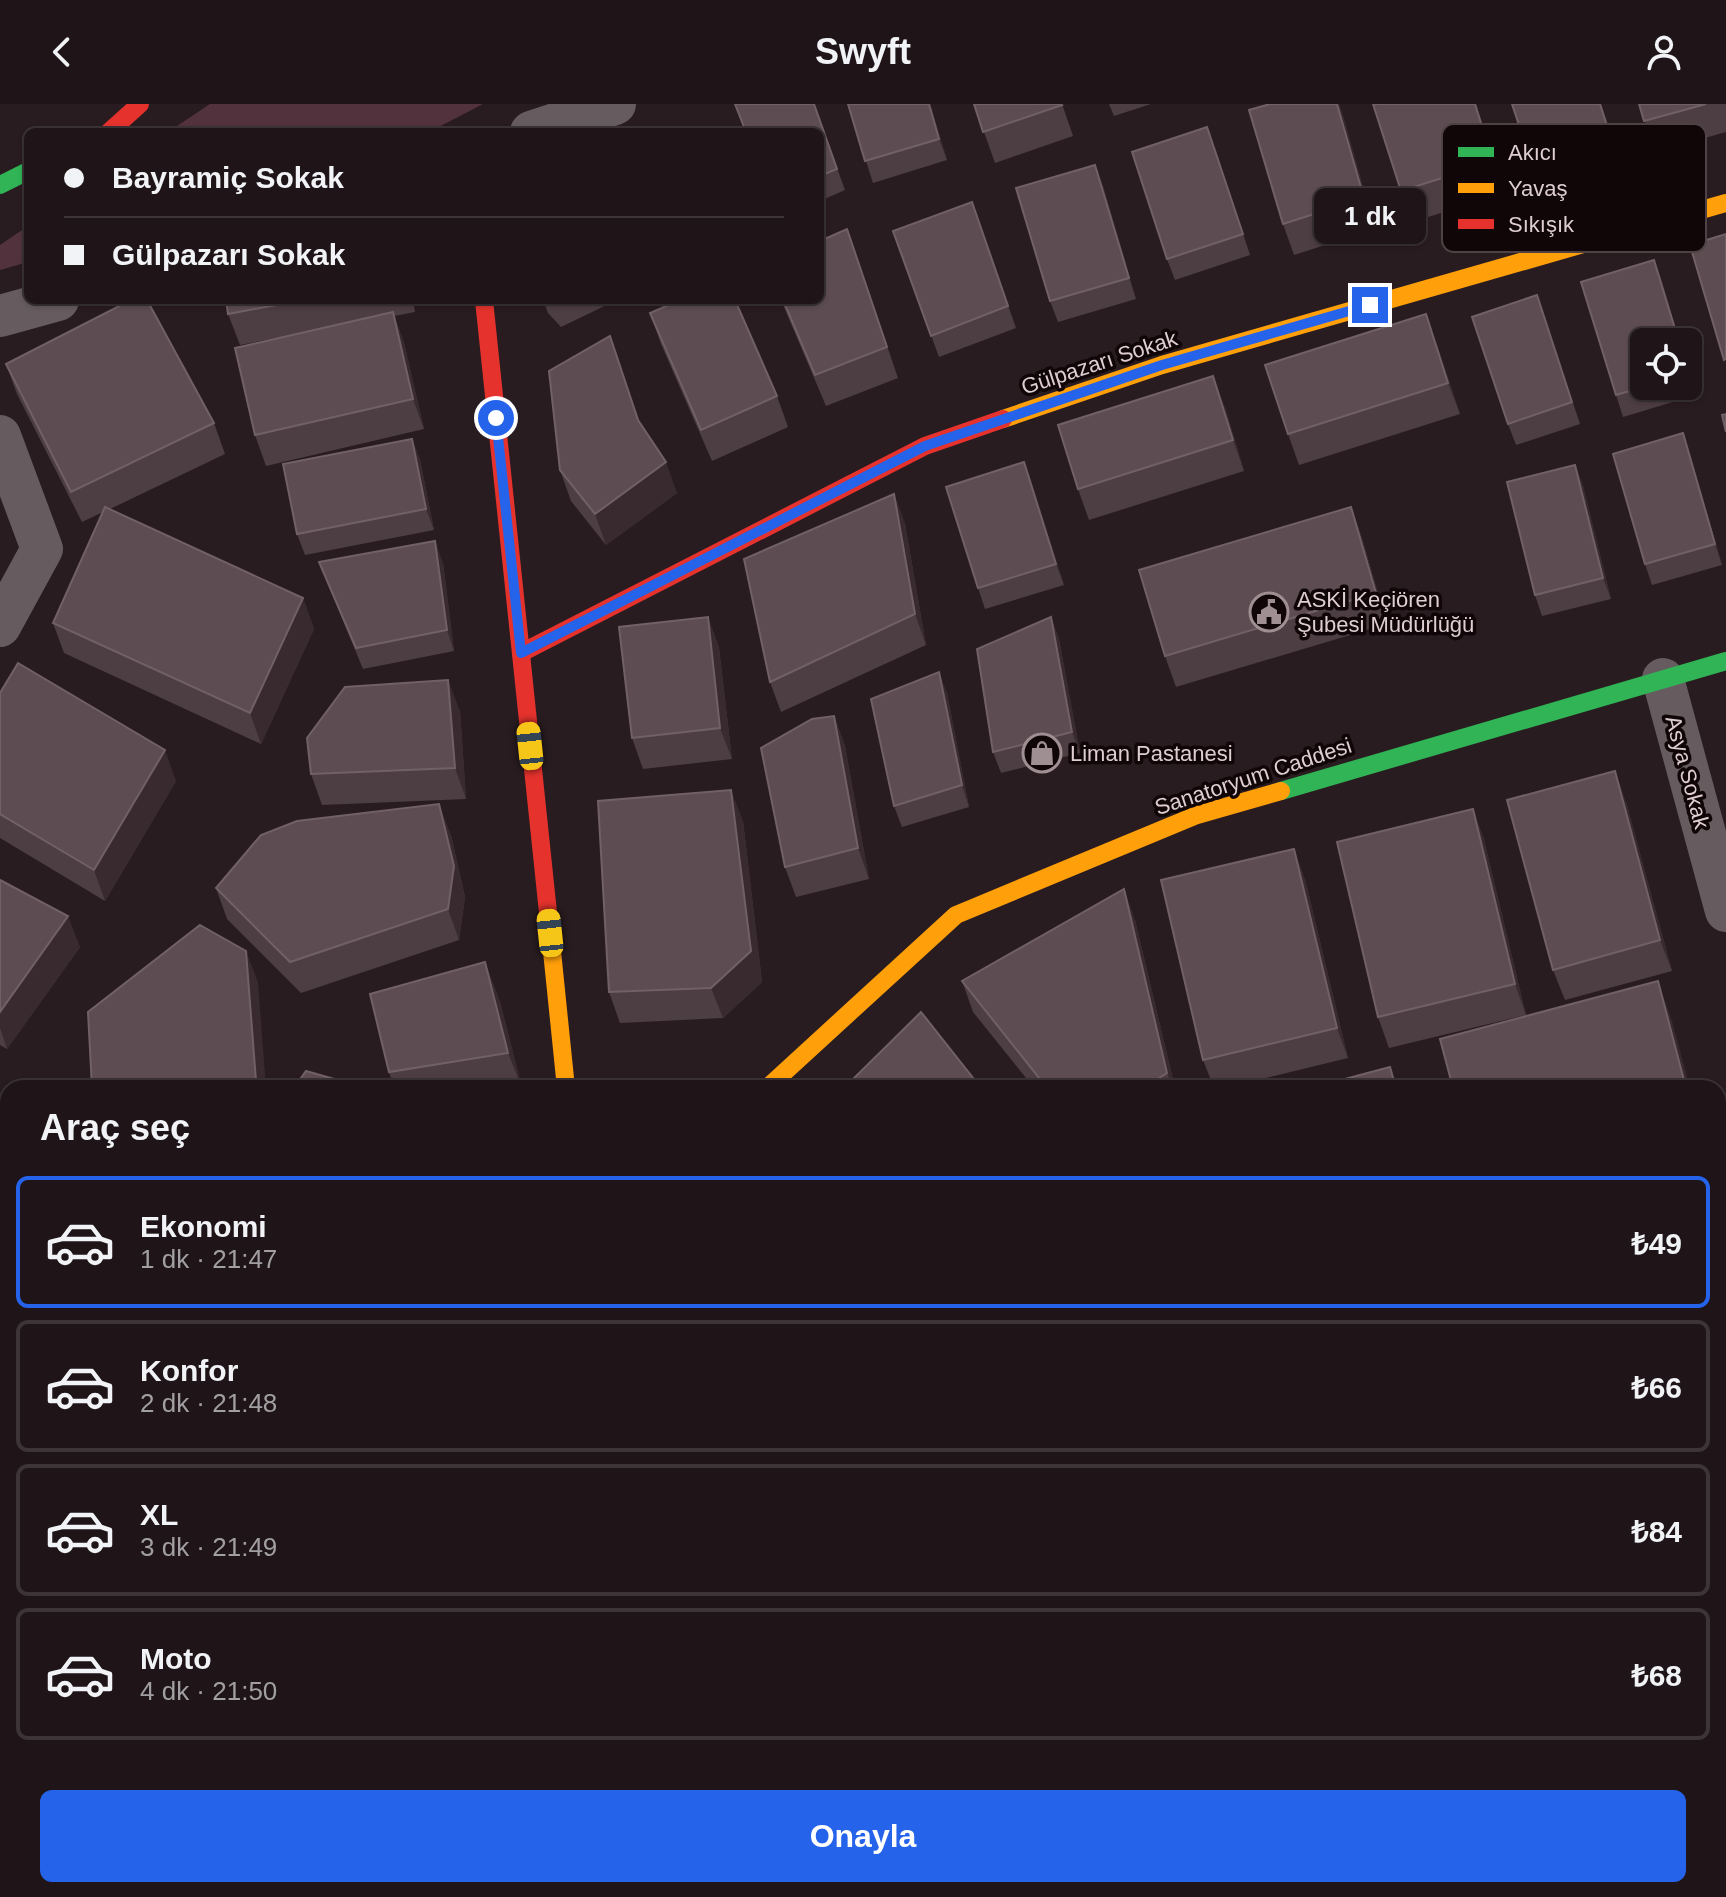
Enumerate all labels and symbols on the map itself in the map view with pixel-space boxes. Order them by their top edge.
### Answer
legend [1442,124,1706,252]
text: Akıcı [1508,140,1557,165]
text: Yavaş [1508,176,1568,201]
callout: 1 dk [1314,189,1426,245]
text: Sıkışık [1508,212,1575,237]
route end [1352,287,1388,323]
street label: Gülpazarı Sokak [1018,325,1181,399]
route start [478,400,514,436]
place label: ASKİ Keçiören Şubesi Müdürlüğü [1297,587,1474,637]
public building icon: ASKİ Keçiören Şubesi Müdürlüğü [1248,591,1290,633]
street label: Asya Sokak [1660,713,1715,832]
car [516,721,544,771]
shop icon: Liman Pastanesi [1021,732,1063,774]
street label: Sanatoryum Caddesi [1152,733,1355,820]
place label: Liman Pastanesi [1070,741,1233,766]
car [536,908,564,958]

